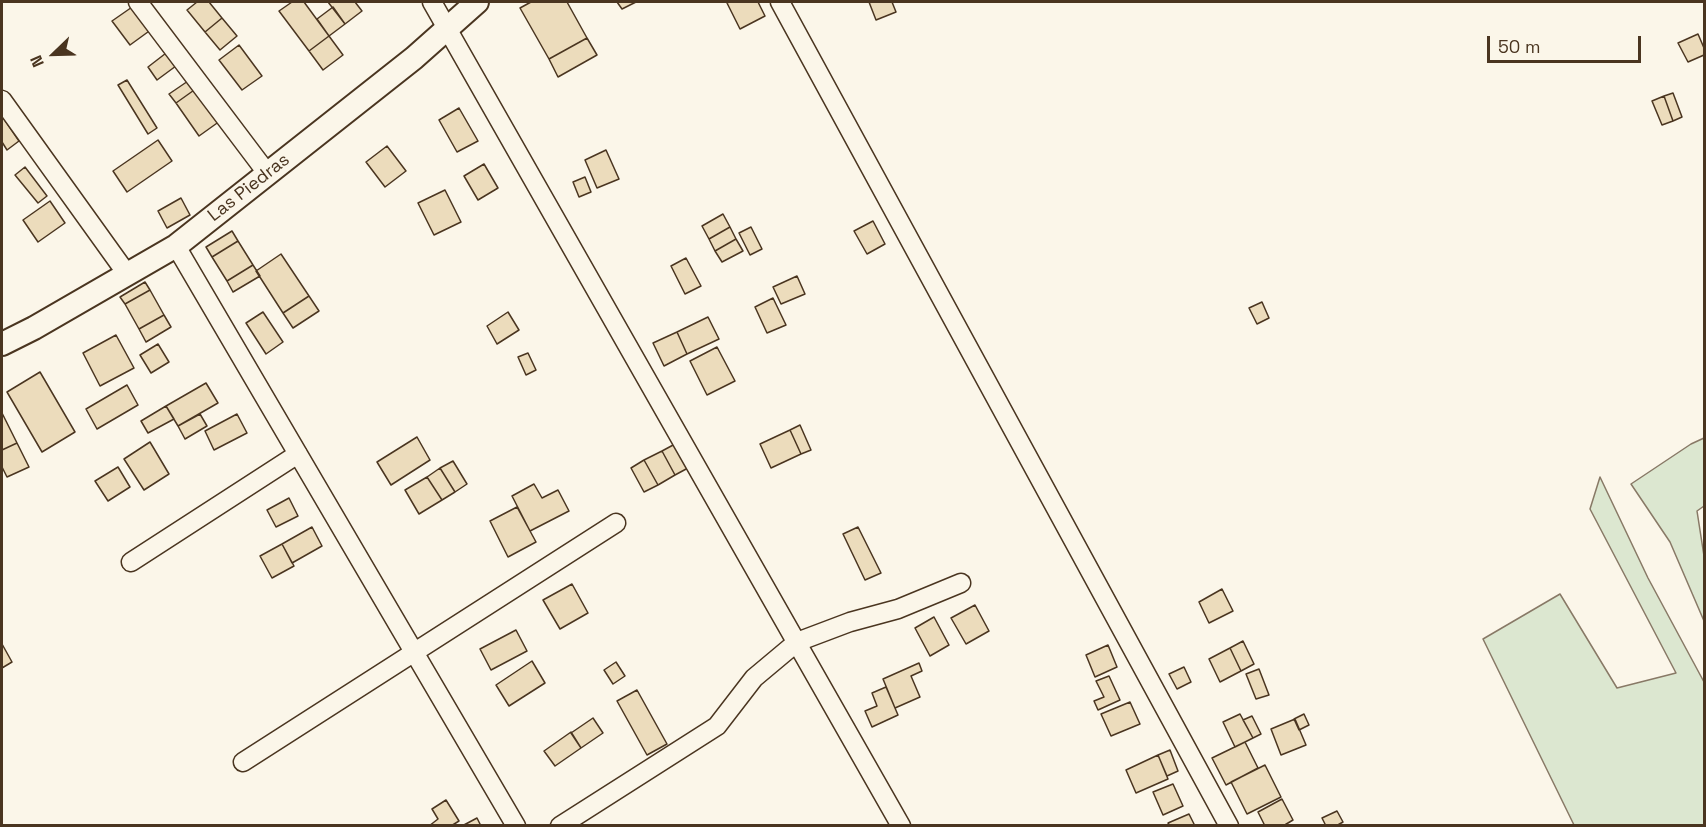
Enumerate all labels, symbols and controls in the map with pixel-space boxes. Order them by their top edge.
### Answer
north arrow [24,24,84,84]
scale bar [1490,24,1644,62]
text: 50 m [1498,35,1540,58]
text: N [25,52,49,70]
street label: Las Piedras [204,149,294,227]

